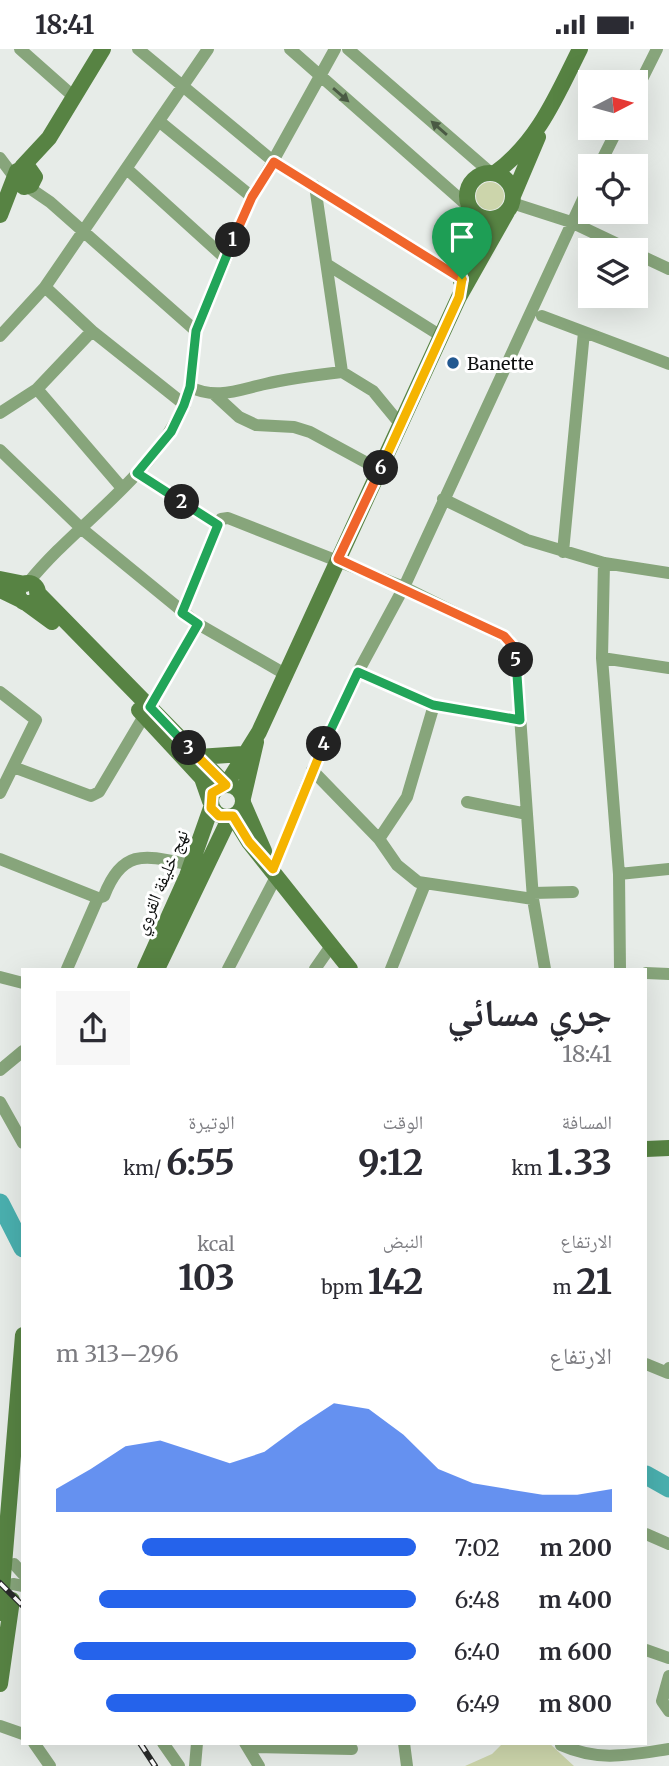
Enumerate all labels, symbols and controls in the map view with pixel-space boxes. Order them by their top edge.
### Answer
text: 18:41 [35,8,94,41]
north arrow [578,70,648,140]
map controls [578,70,648,308]
one-way arrow [332,87,350,103]
one-way arrow [430,120,448,136]
button: locate [578,154,648,224]
pin [432,207,492,279]
icon: arrive [443,218,481,256]
pin: 1 [216,223,250,257]
text: 1 [228,227,237,251]
button: layers [578,238,648,308]
place label: Banette [467,352,534,375]
marker: Banette [445,355,461,371]
pin: 6 [364,451,398,485]
text: 6 [375,455,386,479]
pin: 2 [164,484,200,519]
text: 2 [176,489,187,513]
pin: 5 [498,643,534,677]
text: 5 [510,647,521,671]
pin: 4 [306,727,342,761]
pin: 3 [172,731,206,765]
text: 4 [317,731,330,755]
text: 3 [183,735,194,759]
street label: نهج خليفة القروي [129,826,197,939]
text: جري مسائي [447,989,612,1036]
button: share [56,991,130,1065]
text: 18:41 [562,1039,612,1068]
text: الوتيرة [188,1110,235,1134]
text: الوقت [382,1110,423,1134]
text: المسافة [562,1110,612,1134]
text: 6:55 [166,1141,235,1185]
text: 9:12 [358,1141,423,1185]
text: 1.33 [547,1141,612,1185]
text: /km [123,1156,166,1180]
text: km [511,1156,547,1180]
text: النبض [383,1229,423,1253]
text: الارتفاع [560,1229,612,1253]
text: kcal [197,1232,235,1256]
text: 103 [178,1256,235,1300]
text: 142 [368,1260,423,1304]
text: 21 [576,1260,612,1304]
text: bpm [321,1275,368,1299]
text: m [553,1275,576,1299]
text: 296–313 m [56,1339,179,1368]
text: الارتفاع [549,1341,612,1370]
text: 7:02 [455,1533,500,1562]
text: 200 m [540,1533,612,1562]
text: 6:48 [455,1585,500,1614]
text: 400 m [539,1585,612,1614]
text: 6:40 [454,1637,500,1666]
text: 600 m [539,1637,612,1666]
text: 6:49 [456,1689,500,1718]
text: 800 m [539,1689,612,1718]

